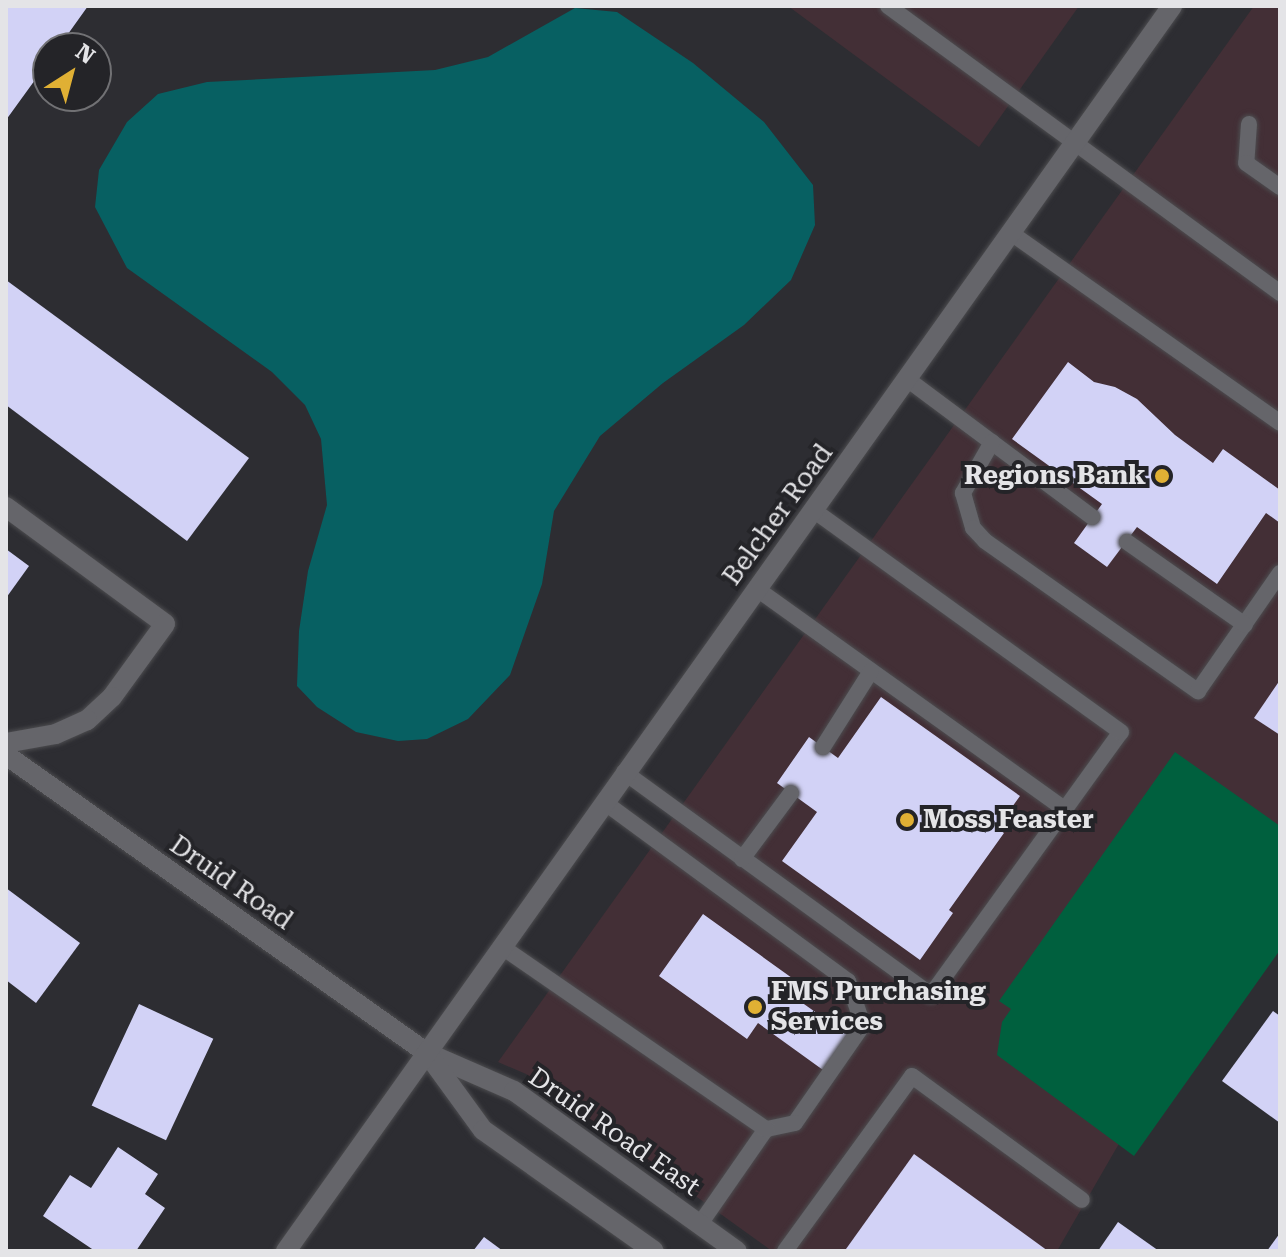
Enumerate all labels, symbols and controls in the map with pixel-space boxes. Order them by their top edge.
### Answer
north arrow [32,32,112,112]
text: N [71,39,99,69]
street label: Belcher Road [716,439,840,591]
place label: Regions Bank [964,460,1146,492]
marker: Regions Bank [1153,467,1171,485]
place label: Moss Feaster [923,804,1094,836]
marker: Moss Feaster [898,811,916,829]
street label: Druid Road [164,829,298,937]
place label: FMS Purchasing Services [771,976,986,1038]
marker: FMS Purchasing Services [746,998,764,1016]
street label: Druid Road East [522,1061,706,1203]

